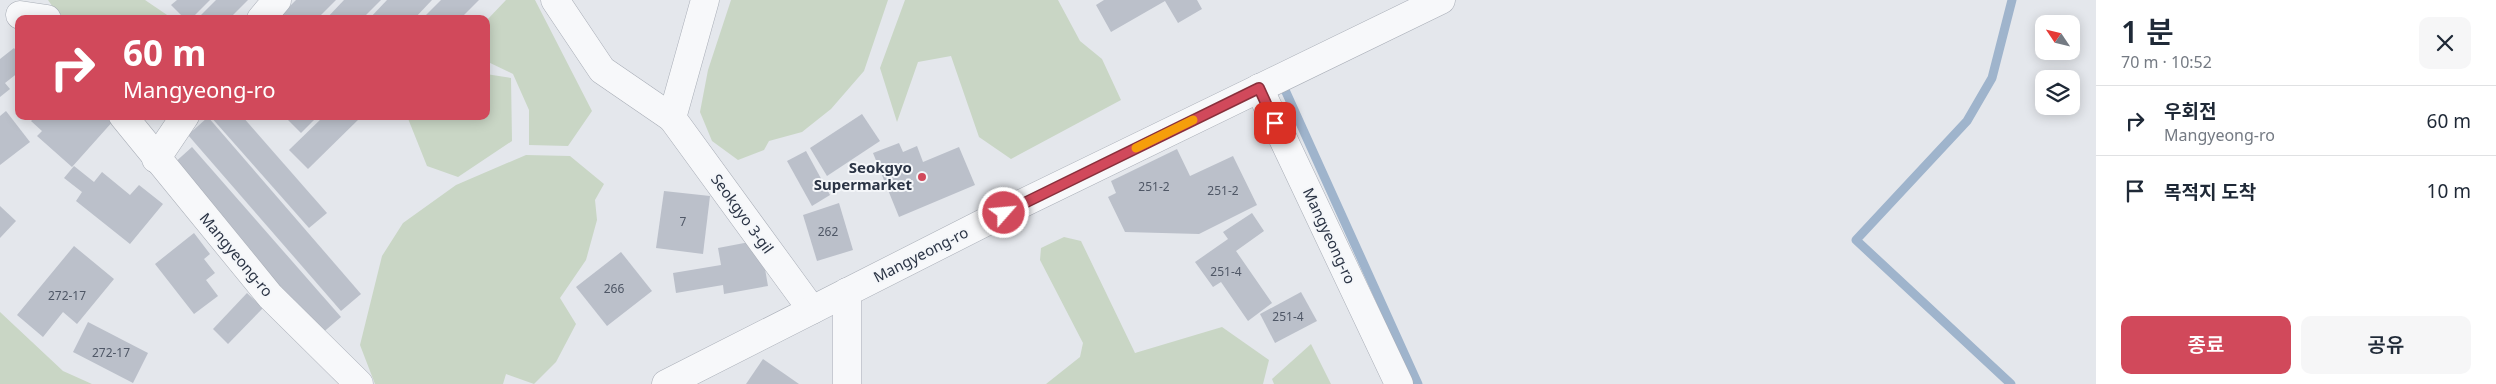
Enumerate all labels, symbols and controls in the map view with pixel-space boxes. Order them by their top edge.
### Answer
text: 1 분 [2121,11,2174,52]
north arrow [2035,15,2080,60]
map controls [2035,15,2080,115]
button: close [2419,17,2471,69]
text: 60 m [123,29,206,76]
icon: right [40,35,105,100]
text: 70 m · 10:52 [2121,51,2212,73]
button: layers [2035,70,2080,115]
text: Mangyeong-ro [123,74,276,104]
text: 우회전 [2164,98,2216,124]
pin [1254,102,1296,144]
icon: right [2121,107,2149,135]
text: 60 m [2427,108,2471,134]
icon: arrive [1261,109,1289,137]
text: Mangyeong-ro [2164,124,2275,146]
place label: Seokgyo Supermarket [814,157,912,194]
street label: Seokgyo 3-gil [707,170,779,257]
marker: Seokgyo Supermarket [916,171,928,183]
icon: arrive [2121,177,2149,205]
house number: 251-2 [1138,178,1170,195]
text: 10 m [2427,178,2471,204]
text: 목적지 도착 [2164,179,2256,205]
house number: 251-2 [1207,182,1239,199]
street label: Mangyeong-ro [1299,184,1361,287]
position arrow [977,186,1029,238]
street label: Mangyeong-ro [196,208,278,301]
house number: 7 [680,213,687,230]
street label: Mangyeong-ro [870,222,971,287]
house number: 262 [818,223,838,240]
house number: 251-4 [1210,263,1242,280]
house number: 266 [604,280,624,297]
house number: 272-17 [48,287,86,304]
house number: 251-4 [1272,308,1304,325]
button: 종료 [2121,316,2291,374]
button: 공유 [2301,316,2471,374]
house number: 272-17 [92,344,130,361]

